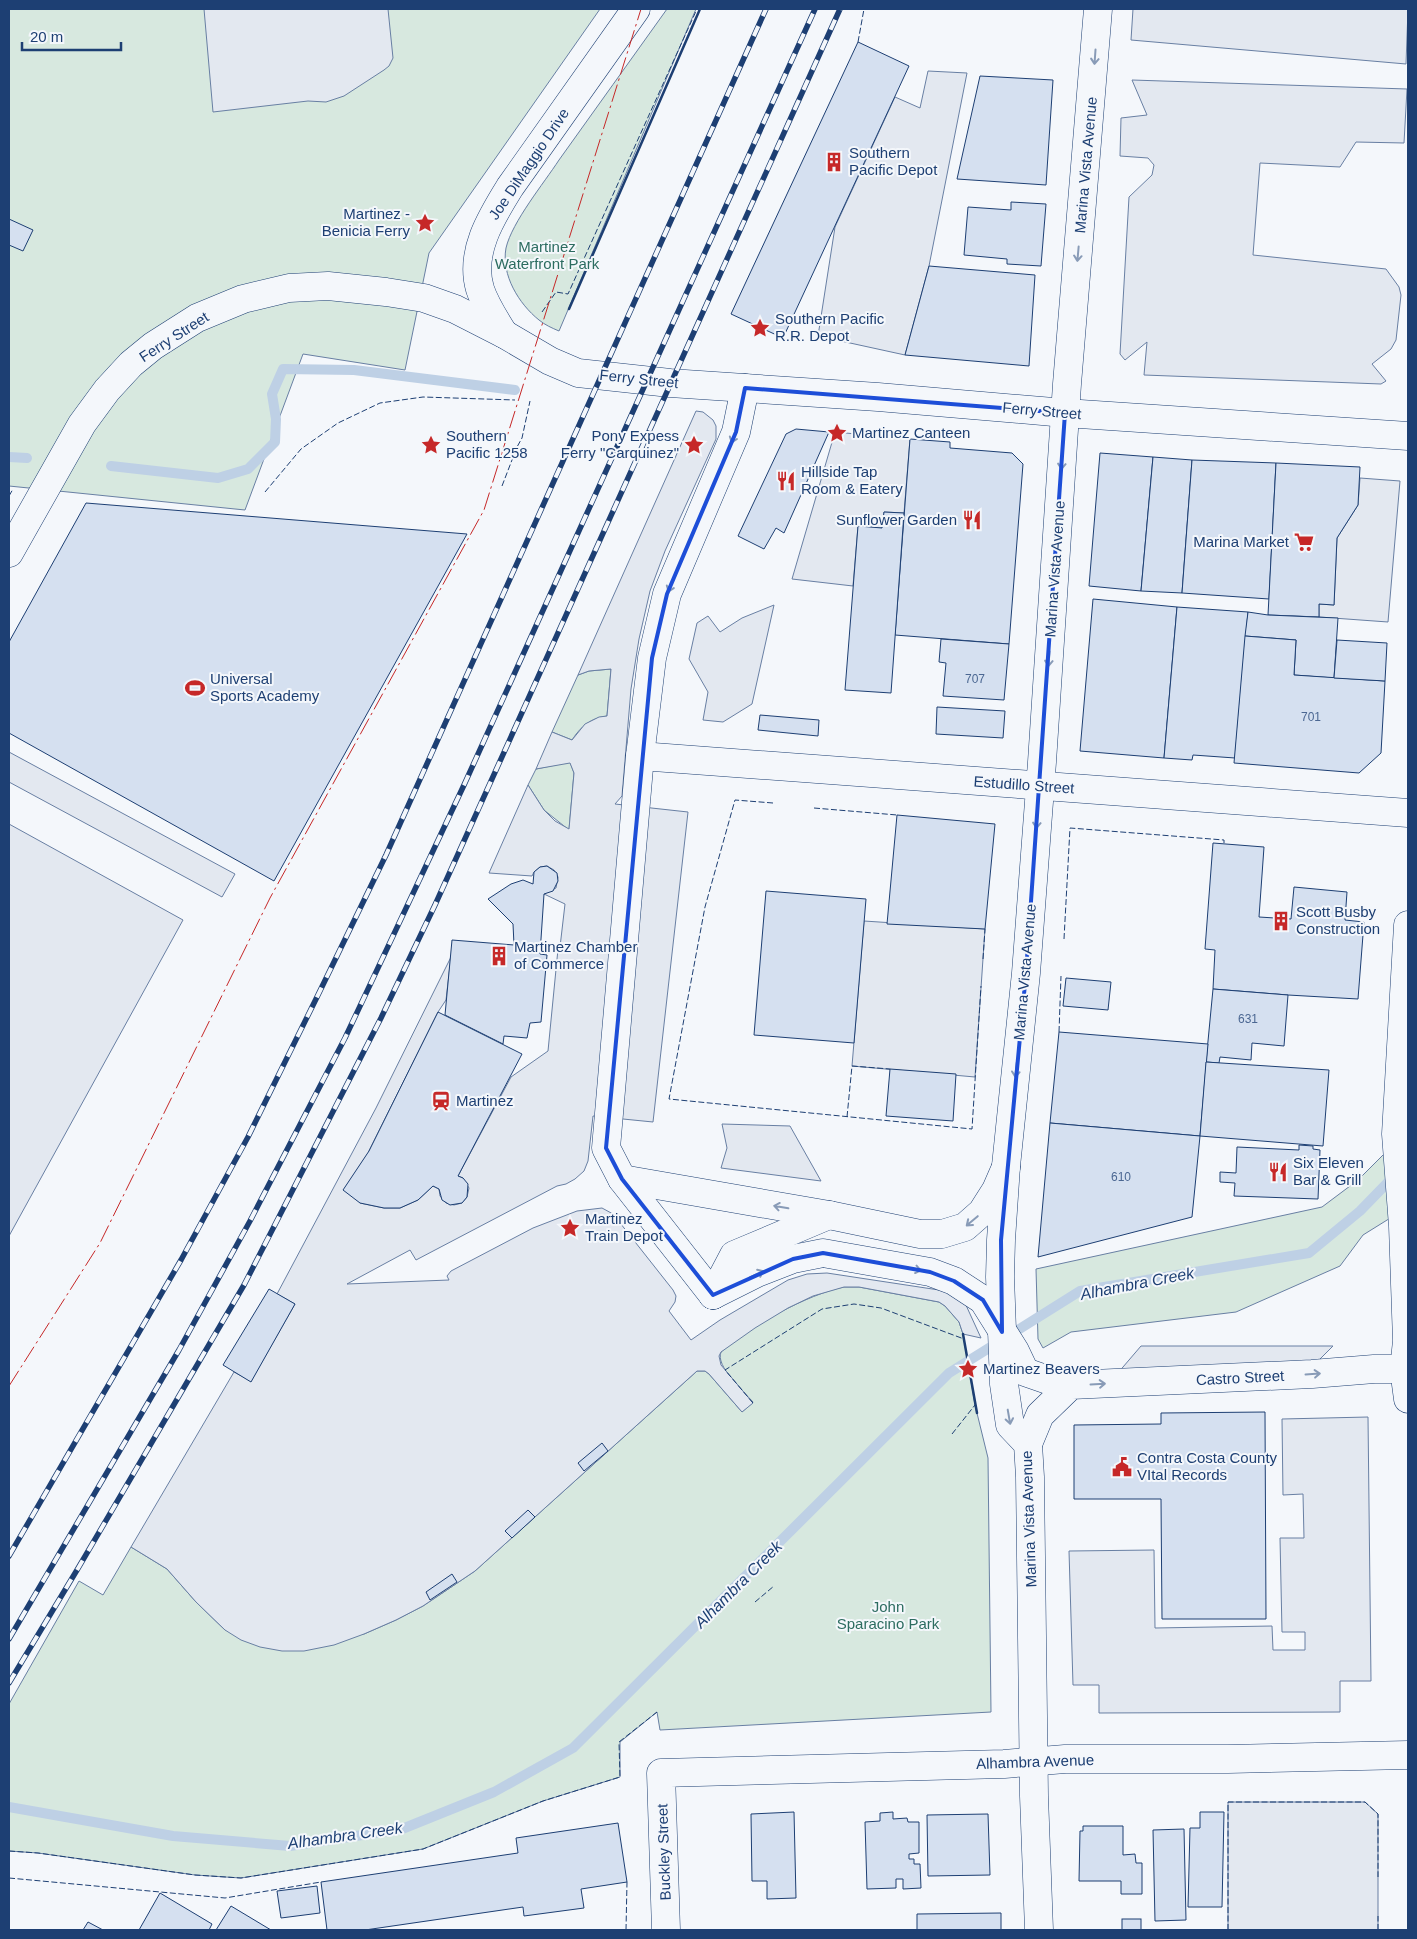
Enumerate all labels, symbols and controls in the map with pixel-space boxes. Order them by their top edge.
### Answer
scale bar [22,20,121,52]
text: 20 m [30,28,63,45]
one-way arrow [1090,49,1100,65]
street label: Marina Vista Avenue [1071,96,1100,234]
street label: Joe DiMaggio Drive [485,105,572,223]
place label: Southern Pacific Depot [849,144,938,178]
building icon: Southern Pacific Depot [823,151,845,173]
place label: Martinez - Benicia Ferry [322,205,411,239]
place icon: Martinez - Benicia Ferry [414,212,436,234]
park label: Martinez Waterfront Park [495,238,600,272]
one-way arrow [1073,246,1083,262]
street label: Ferry Street [136,307,212,365]
place label: Southern Pacific R.R. Depot [775,310,885,344]
place icon: Southern Pacific R.R. Depot [749,317,771,339]
street label: Ferry Street [599,366,680,391]
street label: Ferry Street [1002,399,1083,422]
place icon: Martinez Canteen [826,422,848,444]
place label: Martinez Canteen [852,424,970,441]
place label: Southern Pacific 1258 [446,427,528,461]
place label: Pony Expess Ferry "Carquinez" [561,427,679,461]
one-way arrow [729,428,738,443]
place icon: Southern Pacific 1258 [420,434,442,456]
place icon: Pony Expess Ferry "Carquinez" [683,434,705,456]
one-way arrow [1058,453,1067,469]
place label: Hillside Tap Room & Eatery [801,463,903,497]
restaurant icon: Hillside Tap Room & Eatery [775,470,797,492]
street label: Marina Vista Avenue [1041,500,1068,638]
restaurant icon: Sunflower Garden [961,509,983,531]
place label: Sunflower Garden [836,511,957,528]
supermarket icon: Marina Market [1293,531,1315,553]
place label: Marina Market [1193,533,1290,550]
one-way arrow [666,577,675,593]
one-way arrow [1044,650,1053,666]
place label: Universal Sports Academy [210,670,320,704]
house number: 707 [965,672,985,686]
sports icon: Universal Sports Academy [184,677,206,699]
house number: 701 [1301,710,1321,724]
street label: Estudillo Street [973,773,1076,797]
one-way arrow [1032,813,1042,829]
street label: Marina Vista Avenue [1010,903,1039,1041]
place label: Scott Busby Construction [1296,903,1380,937]
building icon: Scott Busby Construction [1270,910,1292,932]
place label: Martinez Chamber of Commerce [514,938,637,972]
building icon: Martinez Chamber of Commerce [488,945,510,967]
house number: 631 [1238,1012,1258,1026]
one-way arrow [1011,1062,1021,1078]
station icon: Martinez [430,1090,452,1112]
place label: Martinez [456,1092,514,1109]
place label: Six Eleven Bar & Grill [1293,1154,1364,1188]
restaurant icon: Six Eleven Bar & Grill [1267,1161,1289,1183]
house number: 610 [1111,1170,1131,1184]
one-way arrow [773,1202,789,1212]
place label: Martinez Train Depot [585,1210,664,1244]
one-way arrow [966,1216,979,1227]
place icon: Martinez Train Depot [559,1217,581,1239]
one-way arrow [906,1264,922,1274]
water label: Alhambra Creek [1078,1264,1196,1303]
one-way arrow [749,1268,764,1278]
place icon: Martinez Beavers [957,1358,979,1380]
place label: Martinez Beavers [983,1360,1100,1377]
street label: Castro Street [1195,1367,1285,1388]
one-way arrow [1304,1370,1320,1379]
one-way arrow [1090,1379,1106,1389]
one-way arrow [1005,1409,1015,1425]
place label: Contra Costa County VItal Records [1137,1449,1278,1483]
street label: Marina Vista Avenue [1018,1450,1039,1588]
public building icon: Contra Costa County VItal Records [1111,1456,1133,1478]
water label: Alhambra Creek [691,1537,786,1632]
park label: John Sparacino Park [837,1598,940,1632]
street label: Alhambra Avenue [976,1751,1094,1772]
street label: Buckley Street [653,1803,674,1901]
water label: Alhambra Creek [286,1819,404,1852]

